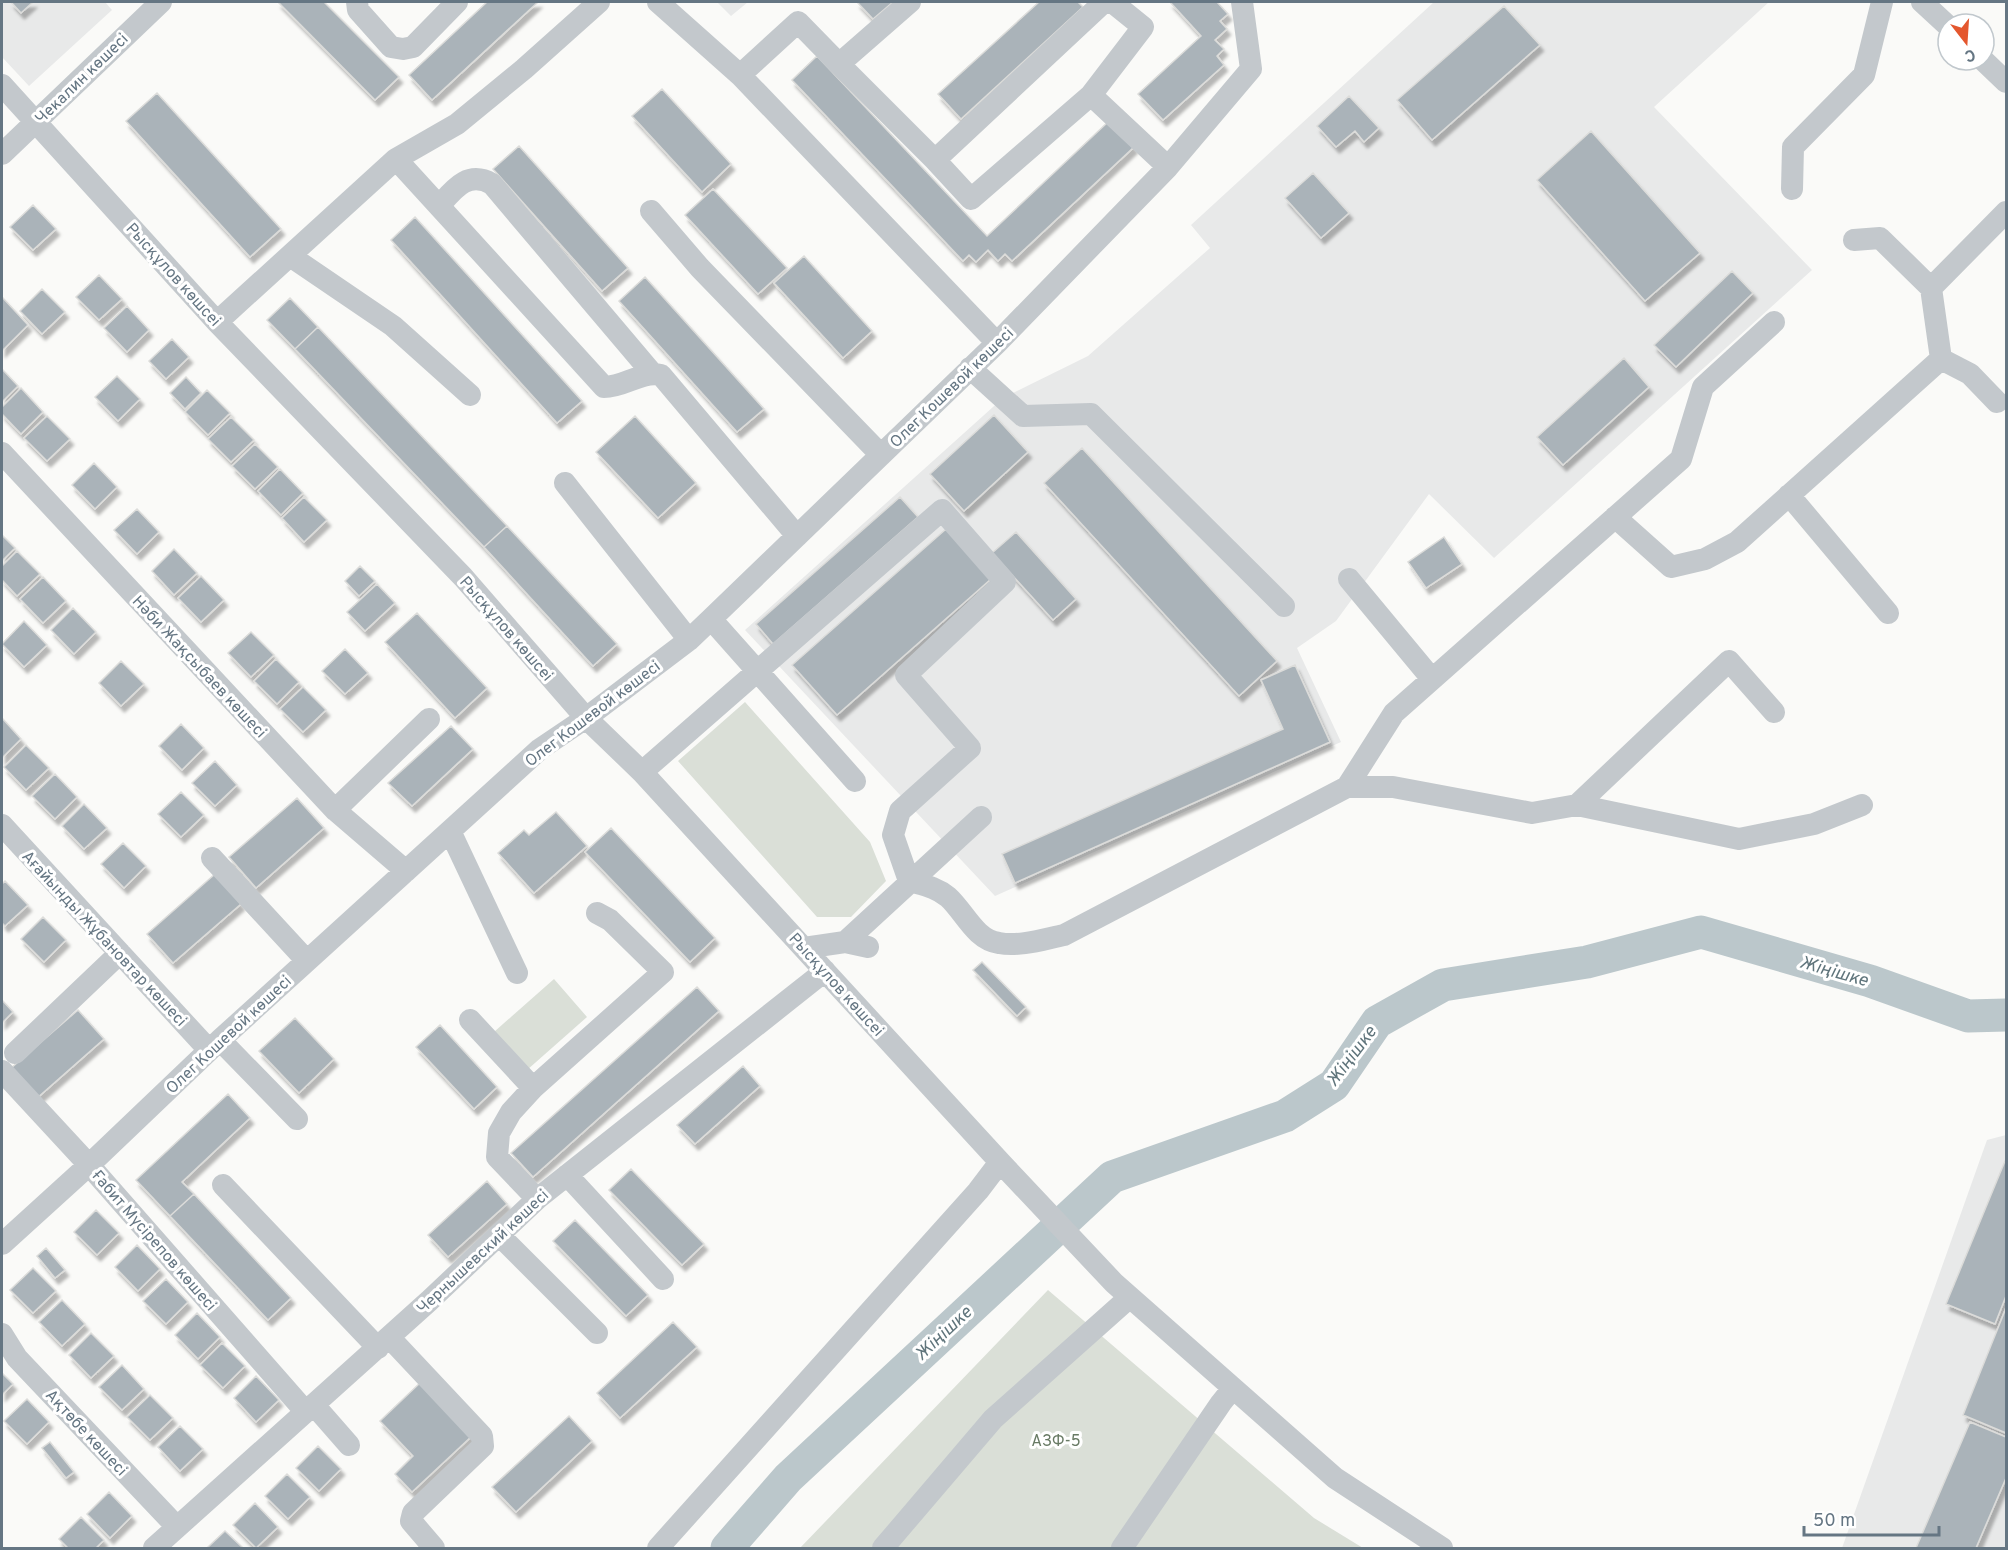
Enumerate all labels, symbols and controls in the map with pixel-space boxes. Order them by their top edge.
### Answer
north arrow [1936,12,1996,72]
street label: Чекалин көшесі [32,30,133,129]
text: С [1962,43,1978,65]
street label: Рысқұлов көшсеі [121,219,224,331]
street label: Олег Кошевой көшесі [886,324,1018,453]
street label: Рысқұлов көшсеі [454,573,557,686]
street label: Нәби Жақсыбаев көшесі [127,592,270,743]
street label: Олег Кошевой көшесі [522,657,665,772]
street label: Ағайынды Жұбановтар көшесі [17,847,190,1031]
street label: Рысқұлов көшсеі [784,929,887,1041]
water label: Жіңішке [1797,952,1871,993]
street label: Олег Кошевой көшесі [162,972,296,1099]
water label: Жіңішке [1322,1021,1383,1092]
street label: Ғабит Мүсірепов көшесі [87,1167,220,1316]
street label: Чернышевский көшесі [413,1186,554,1319]
water label: Жіңішке [911,1301,978,1366]
street label: Ақтөбе көшесі [40,1386,131,1481]
park label: АЗФ-5 [1031,1432,1081,1452]
scale bar [1804,1499,1939,1537]
text: 50 m [1813,1510,1855,1533]

